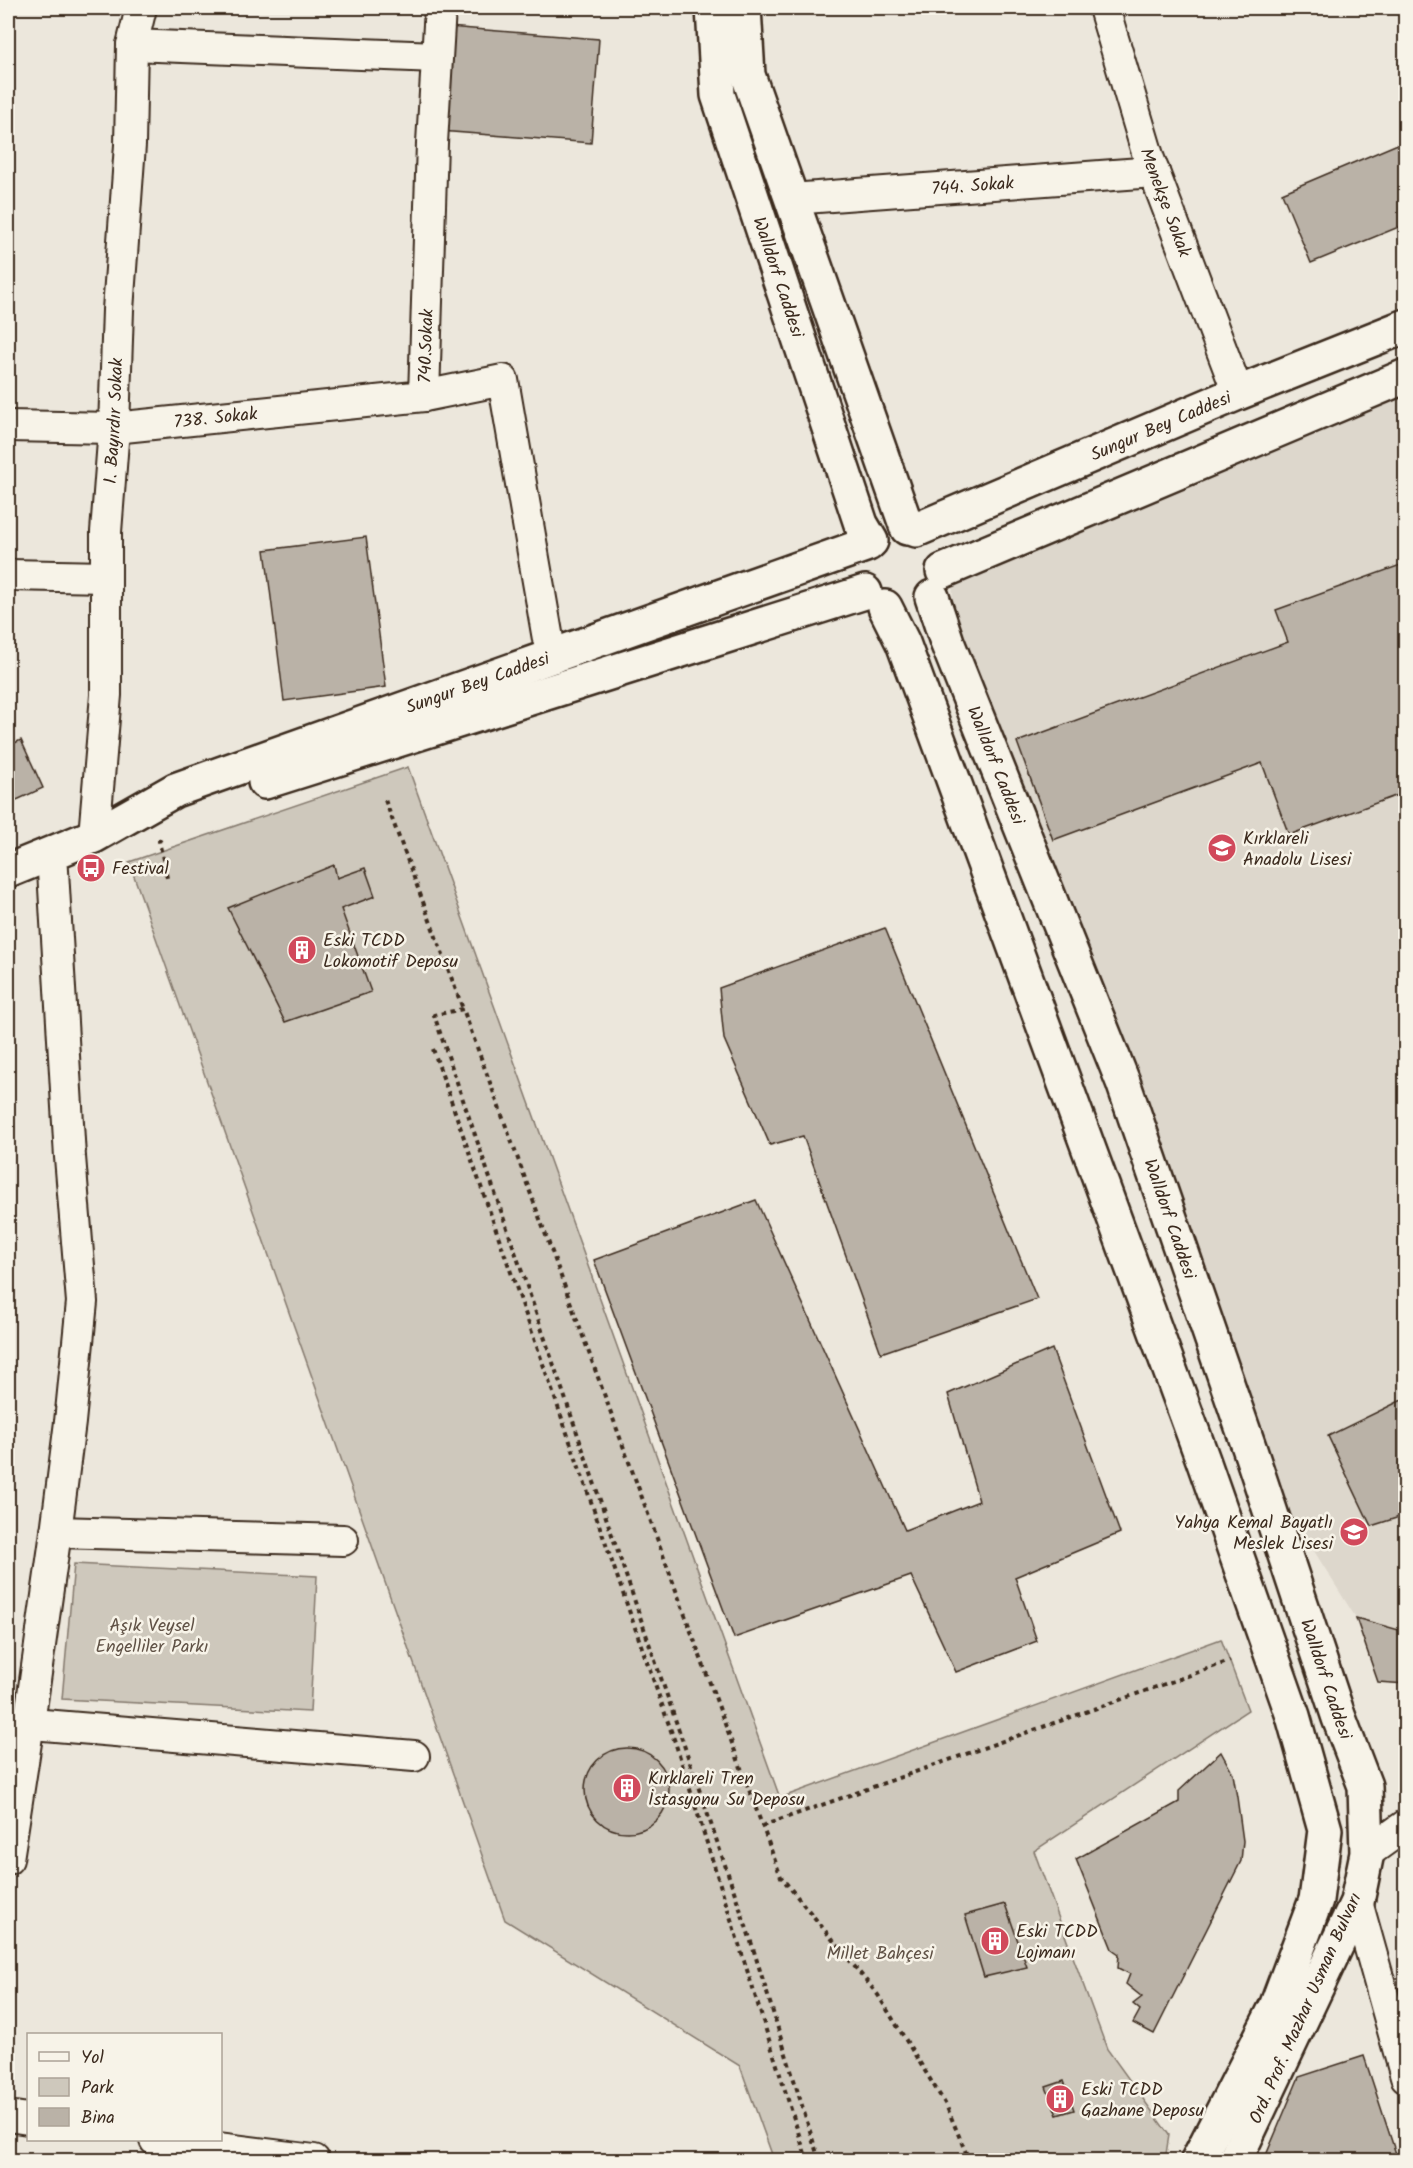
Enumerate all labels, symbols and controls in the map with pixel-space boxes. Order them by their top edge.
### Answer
street label: Menekşe Sokak [1131,145,1198,262]
street label: 744. Sokak [930,169,1015,205]
street label: Walldorf Caddesi [744,213,811,342]
street label: 740.Sokak [411,308,443,384]
street label: 1. Bayırdır Sokak [97,357,132,485]
street label: Sungur Bey Caddesi [1086,384,1237,470]
street label: 738. Sokak [172,400,259,438]
street label: Sungur Bey Caddesi [402,645,555,723]
street label: Walldorf Caddesi [958,702,1032,830]
place label: Kırklareli Anadolu Lisesi [1243,825,1352,875]
school or university icon: Kırklareli Anadolu Lisesi [1206,832,1238,864]
bus stop icon: Festival [75,852,107,884]
place label: Festival [112,855,169,884]
place label: Eski TCDD Lokomotif Deposu [323,927,458,977]
building icon: Eski TCDD Lokomotif Deposu [286,934,318,966]
street label: Walldorf Caddesi [1135,1155,1203,1284]
place label: Yahya Kemal Bayatlı Meslek Lisesi [1174,1509,1334,1559]
school or university icon: Yahya Kemal Bayatlı Meslek Lisesi [1338,1516,1370,1548]
park label: Aşık Veysel Engelliler Parkı [96,1612,208,1662]
street label: Walldorf Caddesi [1291,1615,1359,1745]
place label: Kırklareli Tren İstasyonu Su Deposu [648,1765,805,1815]
building icon: Kırklareli Tren İstasyonu Su Deposu [611,1772,643,1804]
street label: Ord. Prof. Mazhar Usman Bulvarı [1242,1888,1371,2129]
place label: Eski TCDD Lojmanı [1016,1918,1098,1968]
building icon: Eski TCDD Lojmanı [979,1925,1011,1957]
park label: Millet Bahçesi [826,1940,934,1969]
legend [27,2033,222,2141]
text: Yol [81,2044,105,2073]
text: Park [81,2074,114,2103]
place label: Eski TCDD Gazhane Deposu [1081,2076,1204,2126]
building icon: Eski TCDD Gazhane Deposu [1044,2083,1076,2115]
text: Bina [81,2104,115,2133]

